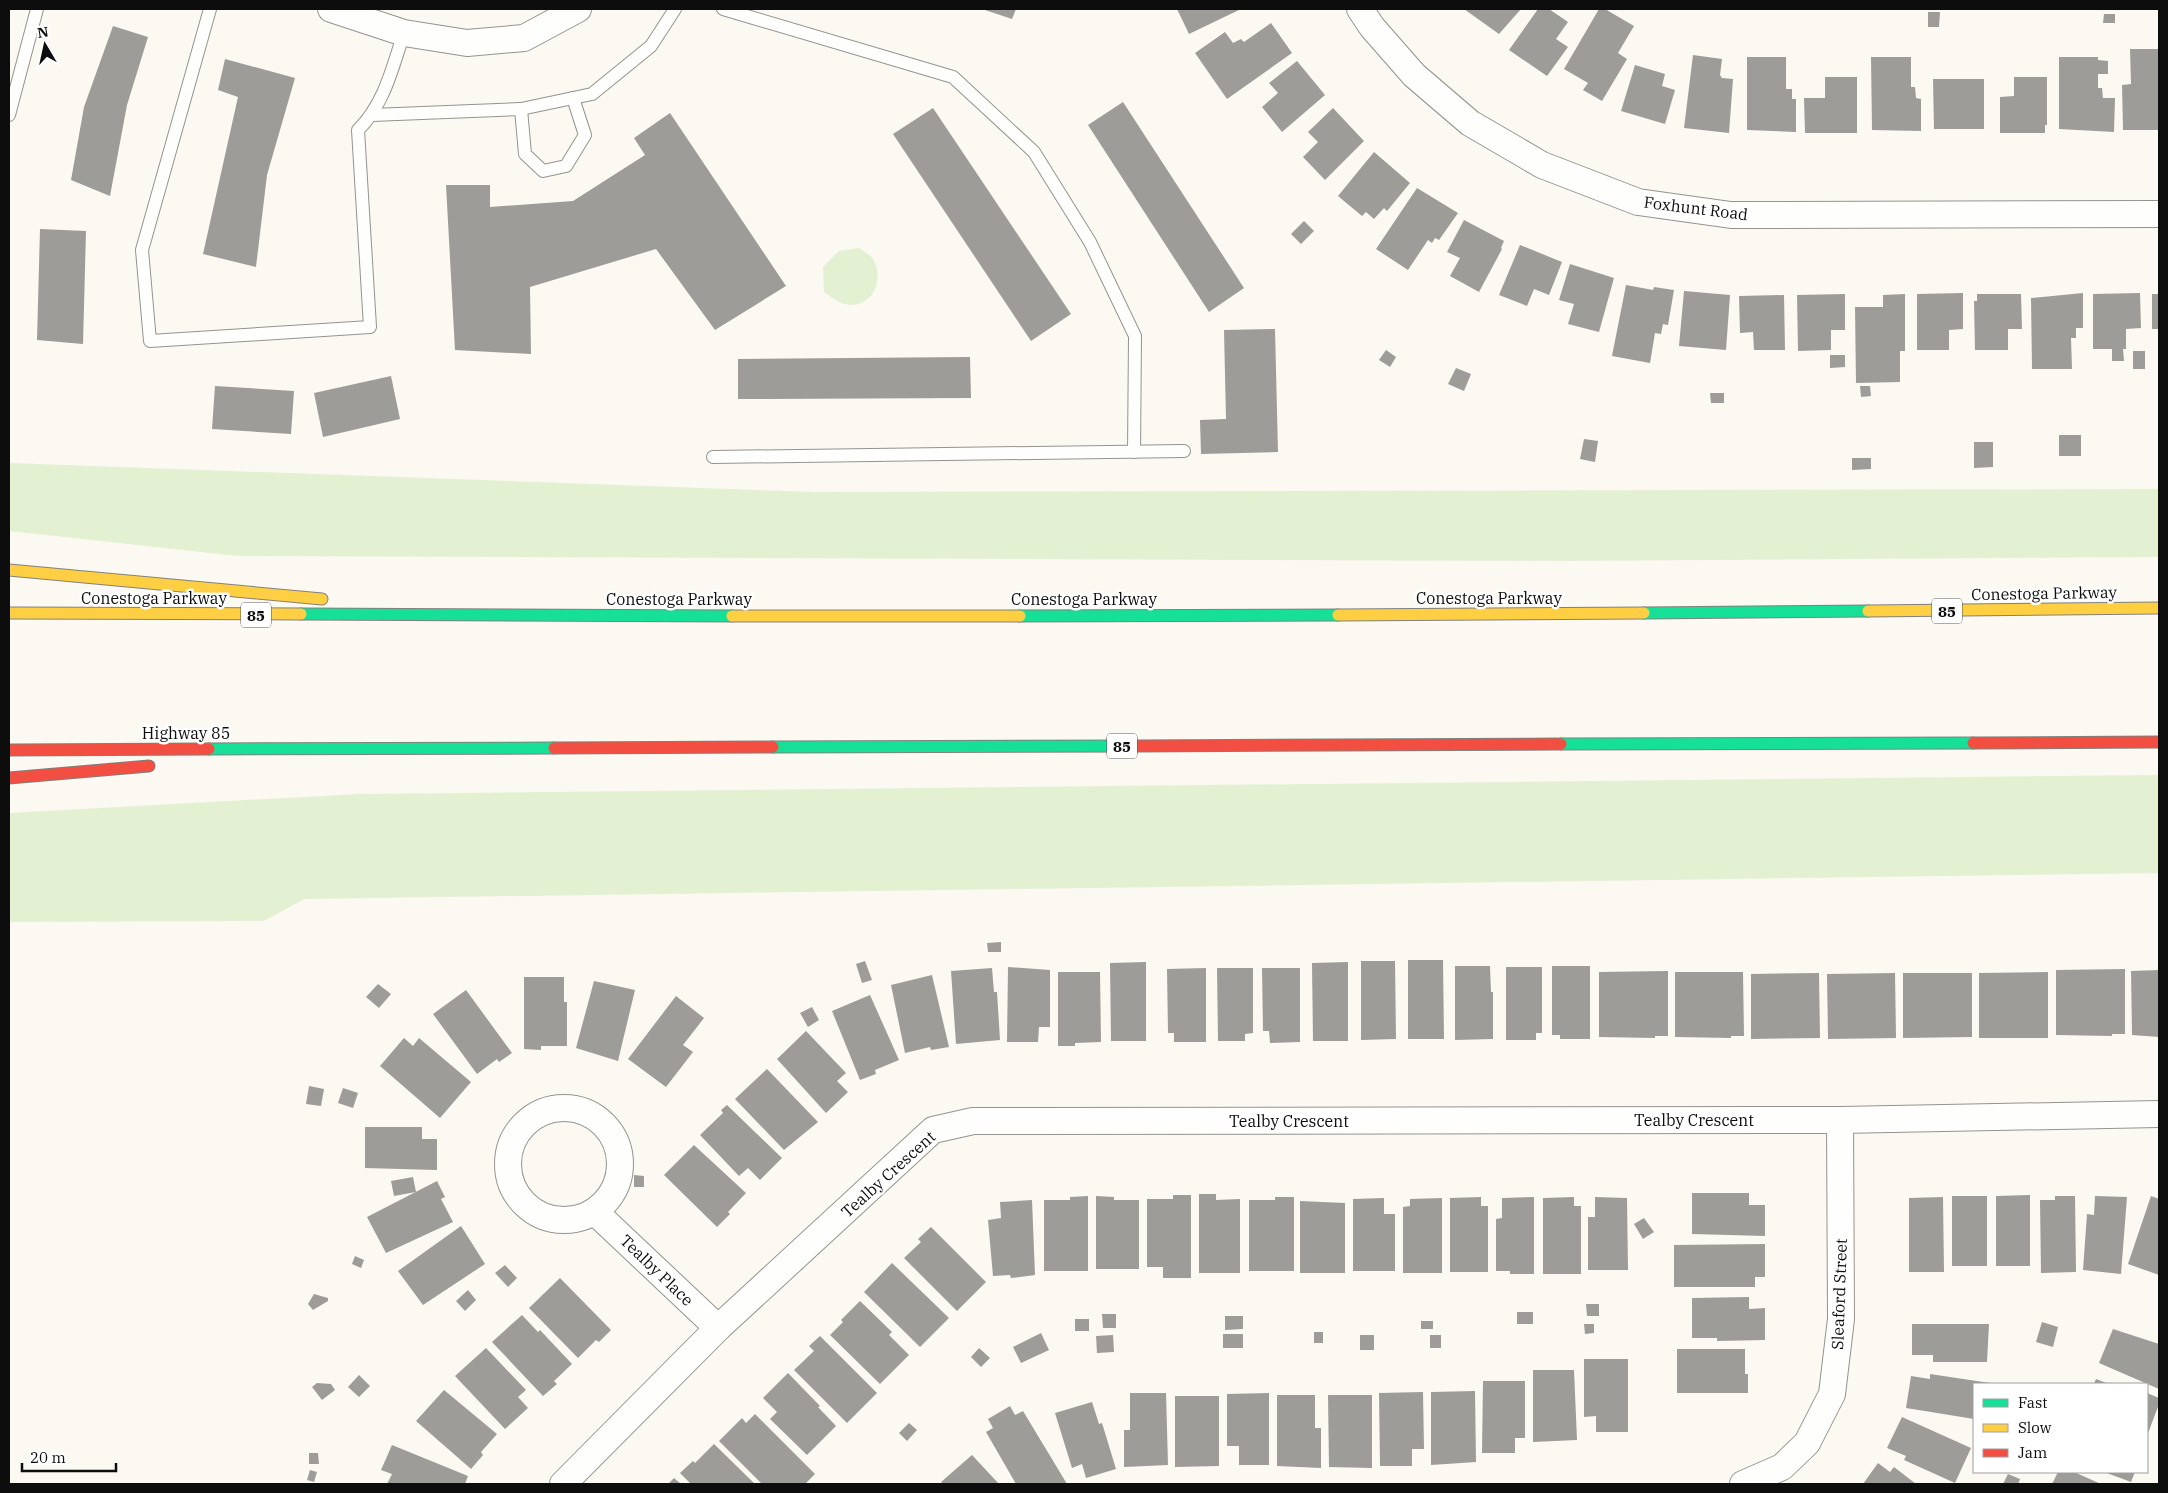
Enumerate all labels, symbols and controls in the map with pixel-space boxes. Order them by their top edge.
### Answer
north arrow [20,20,70,70]
text: N [36,22,50,42]
street label: Foxhunt Road [1643,192,1749,224]
street label: Conestoga Parkway [1971,582,2118,604]
street label: Conestoga Parkway [81,588,227,608]
street label: Conestoga Parkway [1416,588,1562,608]
street label: Conestoga Parkway [606,589,752,609]
street label: Conestoga Parkway [1011,589,1157,609]
road number: 85 [1932,598,1962,624]
road number: 85 [241,602,271,628]
street label: Highway 85 [142,723,230,743]
road number: 85 [1107,734,1137,758]
street label: Tealby Crescent [1634,1110,1754,1130]
street label: Tealby Crescent [1229,1111,1349,1131]
street label: Tealby Crescent [837,1126,940,1222]
street label: Tealby Place [616,1230,698,1310]
street label: Sleaford Street [1827,1238,1851,1350]
legend [1973,1383,2148,1473]
text: Fast [2018,1393,2048,1412]
text: Slow [2018,1418,2052,1437]
scale bar [22,1440,116,1472]
text: Jam [2018,1443,2047,1462]
text: 20 m [30,1448,66,1467]

